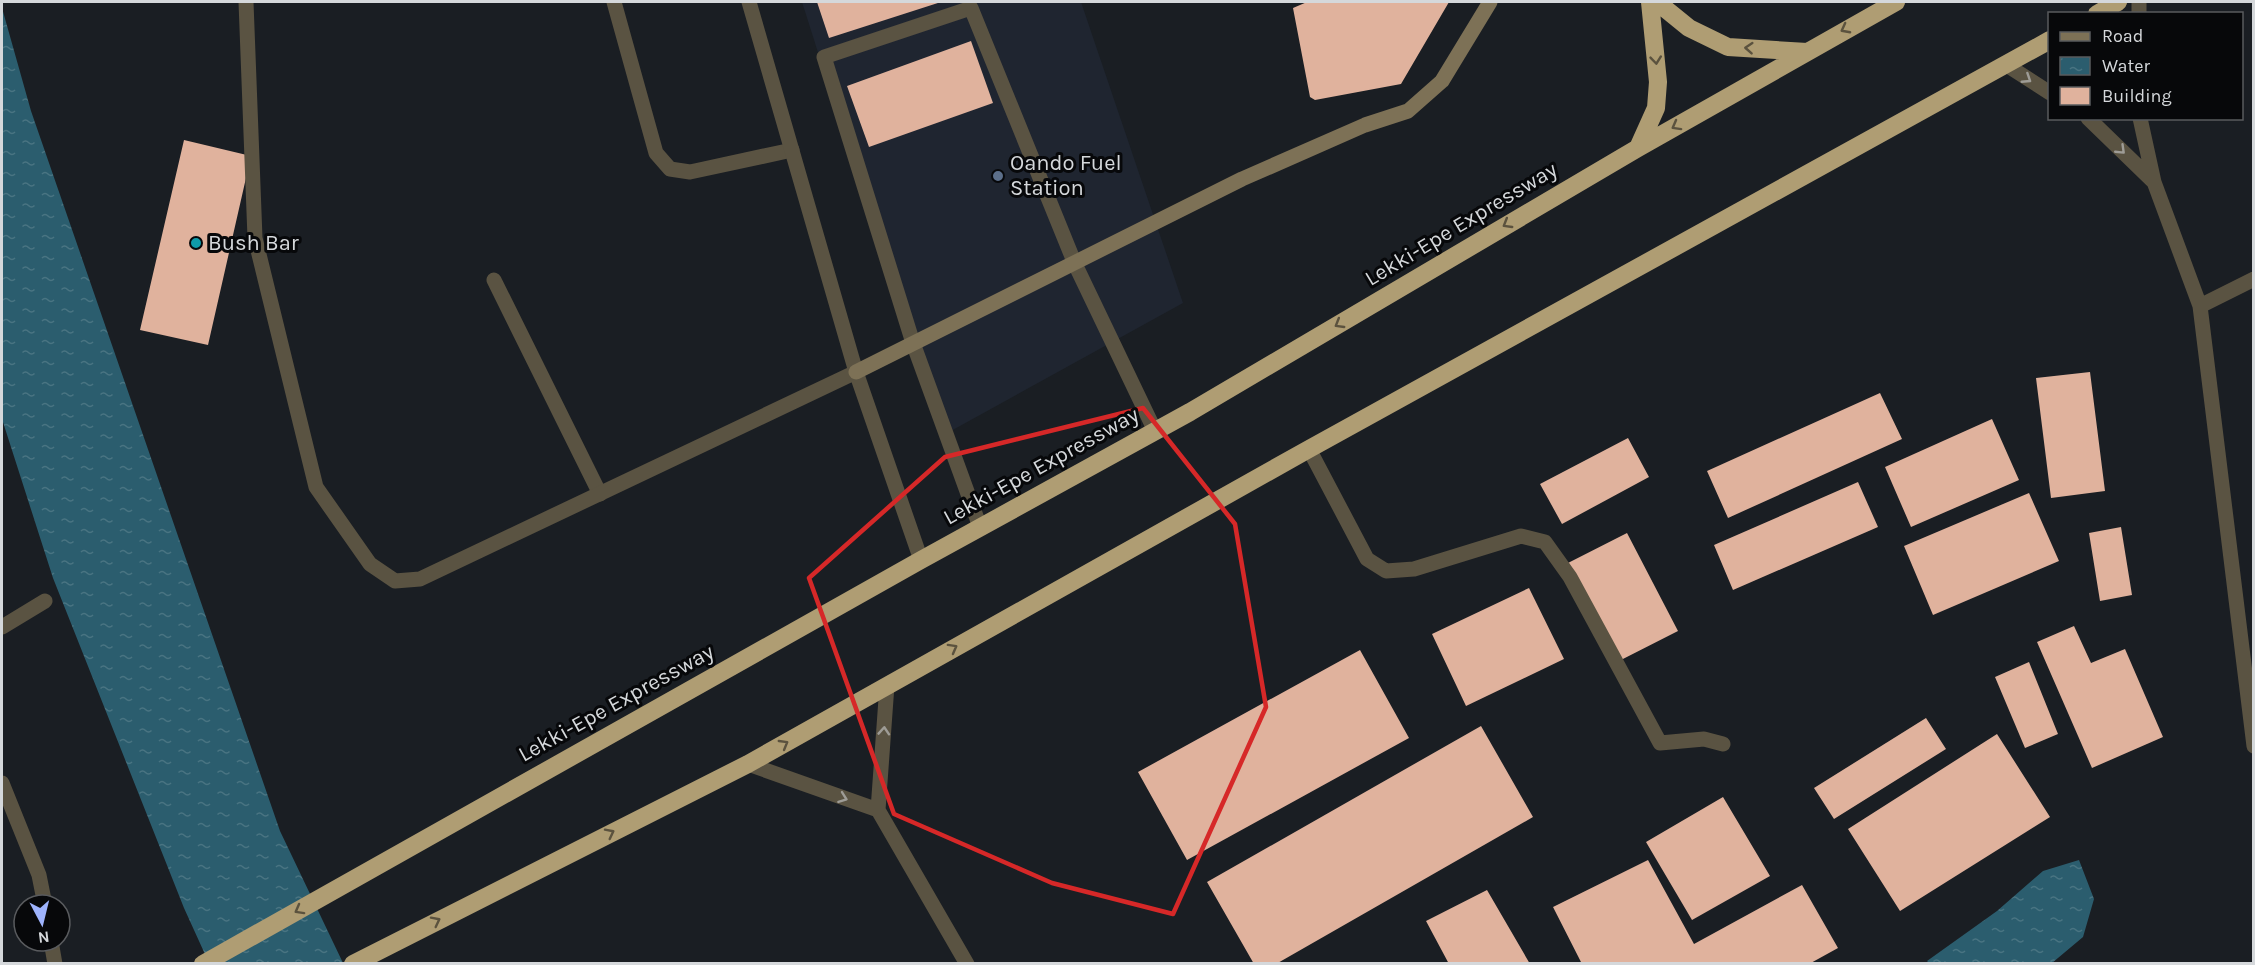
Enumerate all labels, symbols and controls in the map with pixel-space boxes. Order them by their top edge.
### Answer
legend [2048,12,2243,120]
one-way arrow [1841,22,1851,33]
text: Road [2102,25,2143,47]
one-way arrow [1745,42,1754,55]
one-way arrow [1649,55,1662,64]
text: Water [2102,55,2150,77]
one-way arrow [2021,71,2032,82]
text: Building [2102,85,2172,107]
one-way arrow [1672,119,1682,130]
one-way arrow [2114,143,2124,154]
place label: Oando Fuel Station [1010,150,1122,201]
street label: Lekki-Epe Expressway [1360,156,1562,292]
marker: Oando Fuel Station [991,169,1005,183]
one-way arrow [1503,217,1513,229]
place label: Bush Bar [208,230,299,256]
marker: Bush Bar [189,236,203,250]
one-way arrow [1335,316,1345,328]
street label: Lekki-Epe Expressway [939,401,1143,531]
street label: Lekki-Epe Expressway [514,638,718,768]
one-way arrow [947,644,958,655]
one-way arrow [877,726,890,735]
one-way arrow [777,739,788,751]
one-way arrow [837,790,848,803]
one-way arrow [604,829,615,840]
north arrow [12,893,72,953]
one-way arrow [295,902,305,914]
one-way arrow [430,916,441,928]
text: N [37,927,51,948]

